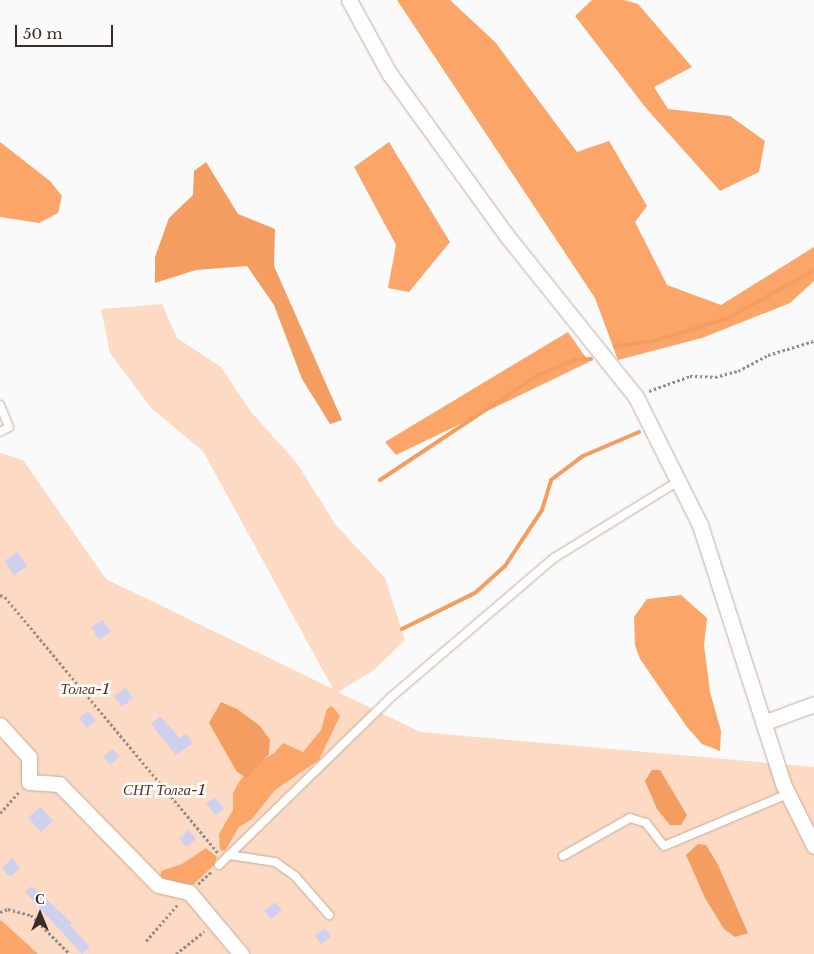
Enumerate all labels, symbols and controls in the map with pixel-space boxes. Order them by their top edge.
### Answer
scale bar [18,15,115,47]
text: 50 m [23,24,63,43]
park label: Толга-1 [61,680,109,698]
park label: СНТ Толга-1 [123,781,205,799]
north arrow [15,889,65,939]
text: С [35,890,45,908]

